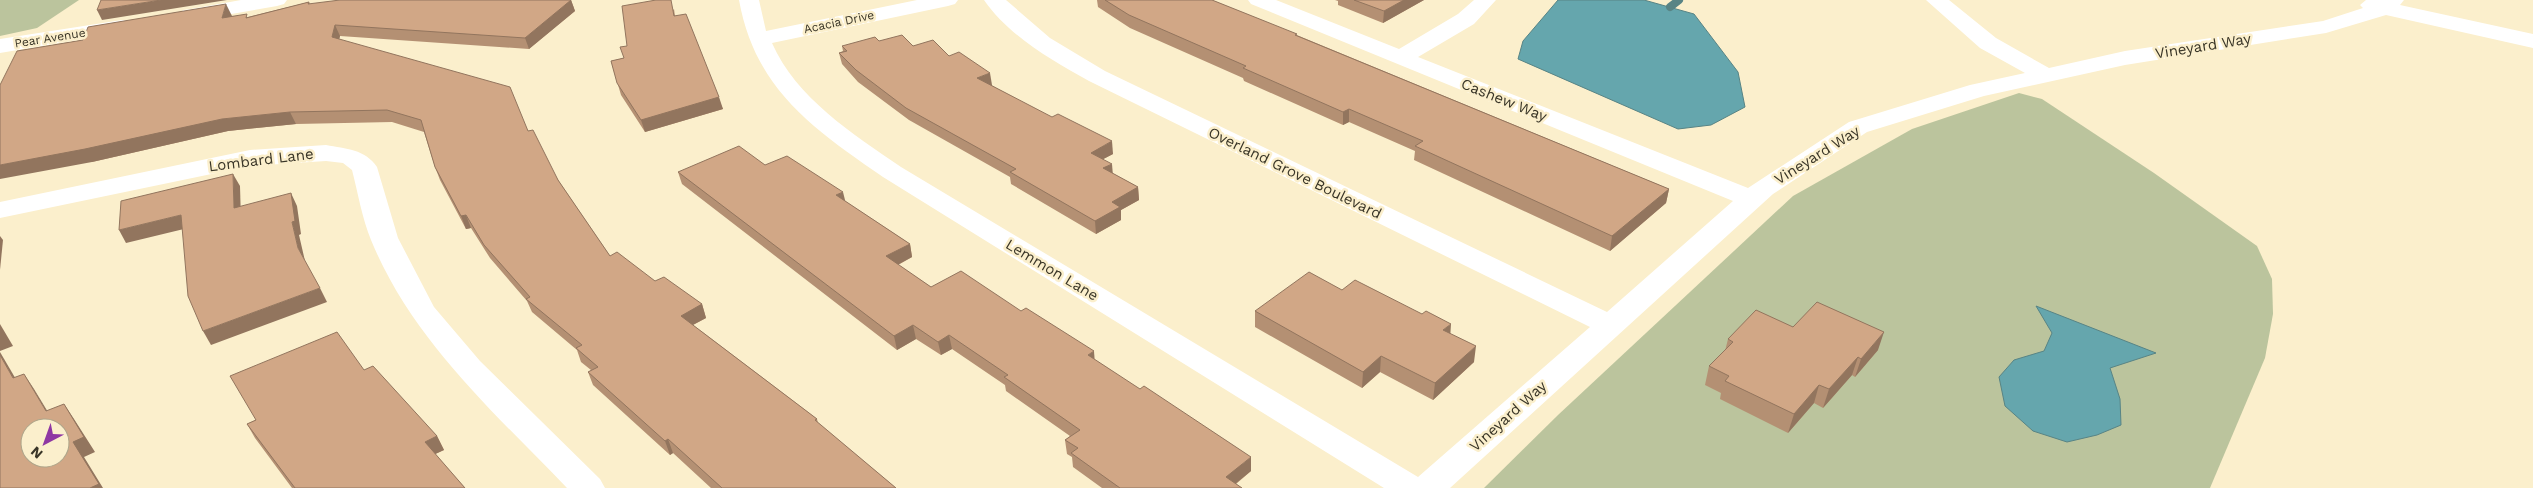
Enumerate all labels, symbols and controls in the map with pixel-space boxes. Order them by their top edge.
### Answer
street label: Acacia Drive [802,8,876,36]
street label: Pear Avenue [14,25,87,51]
street label: Vineyard Way [2154,29,2253,62]
street label: Cashew Way [1458,75,1550,125]
street label: Vineyard Way [1771,122,1863,188]
street label: Overland Grove Boulevard [1205,123,1385,223]
street label: Lombard Lane [207,145,315,175]
street label: Lemmon Lane [1002,235,1102,305]
street label: Vineyard Way [1466,377,1550,455]
north arrow [20,418,70,468]
text: N [27,443,46,462]

